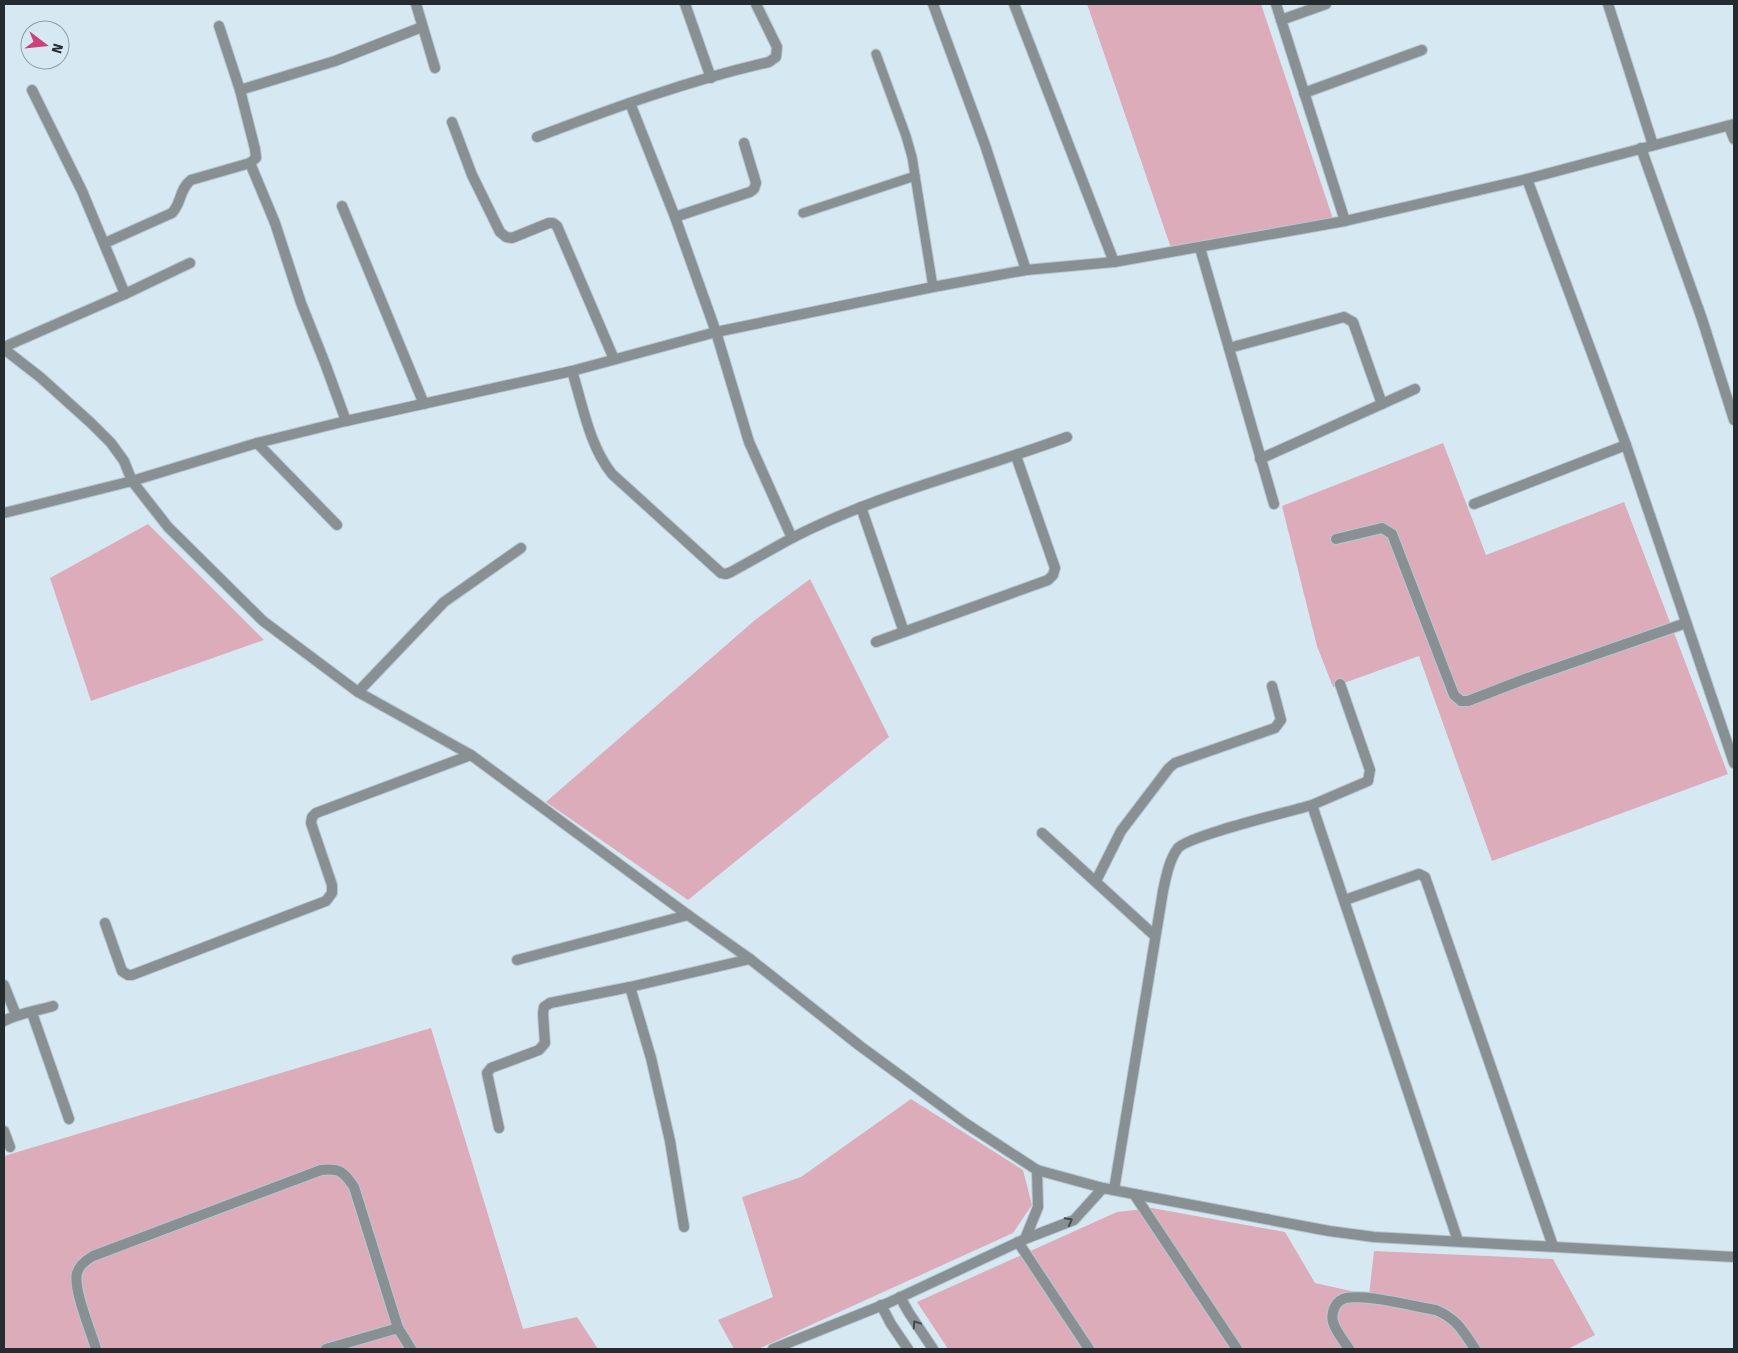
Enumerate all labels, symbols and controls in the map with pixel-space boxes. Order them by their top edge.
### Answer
north arrow [20,20,70,70]
text: N [48,42,66,55]
one-way arrow [1064,1217,1073,1227]
one-way arrow [912,1320,922,1329]

